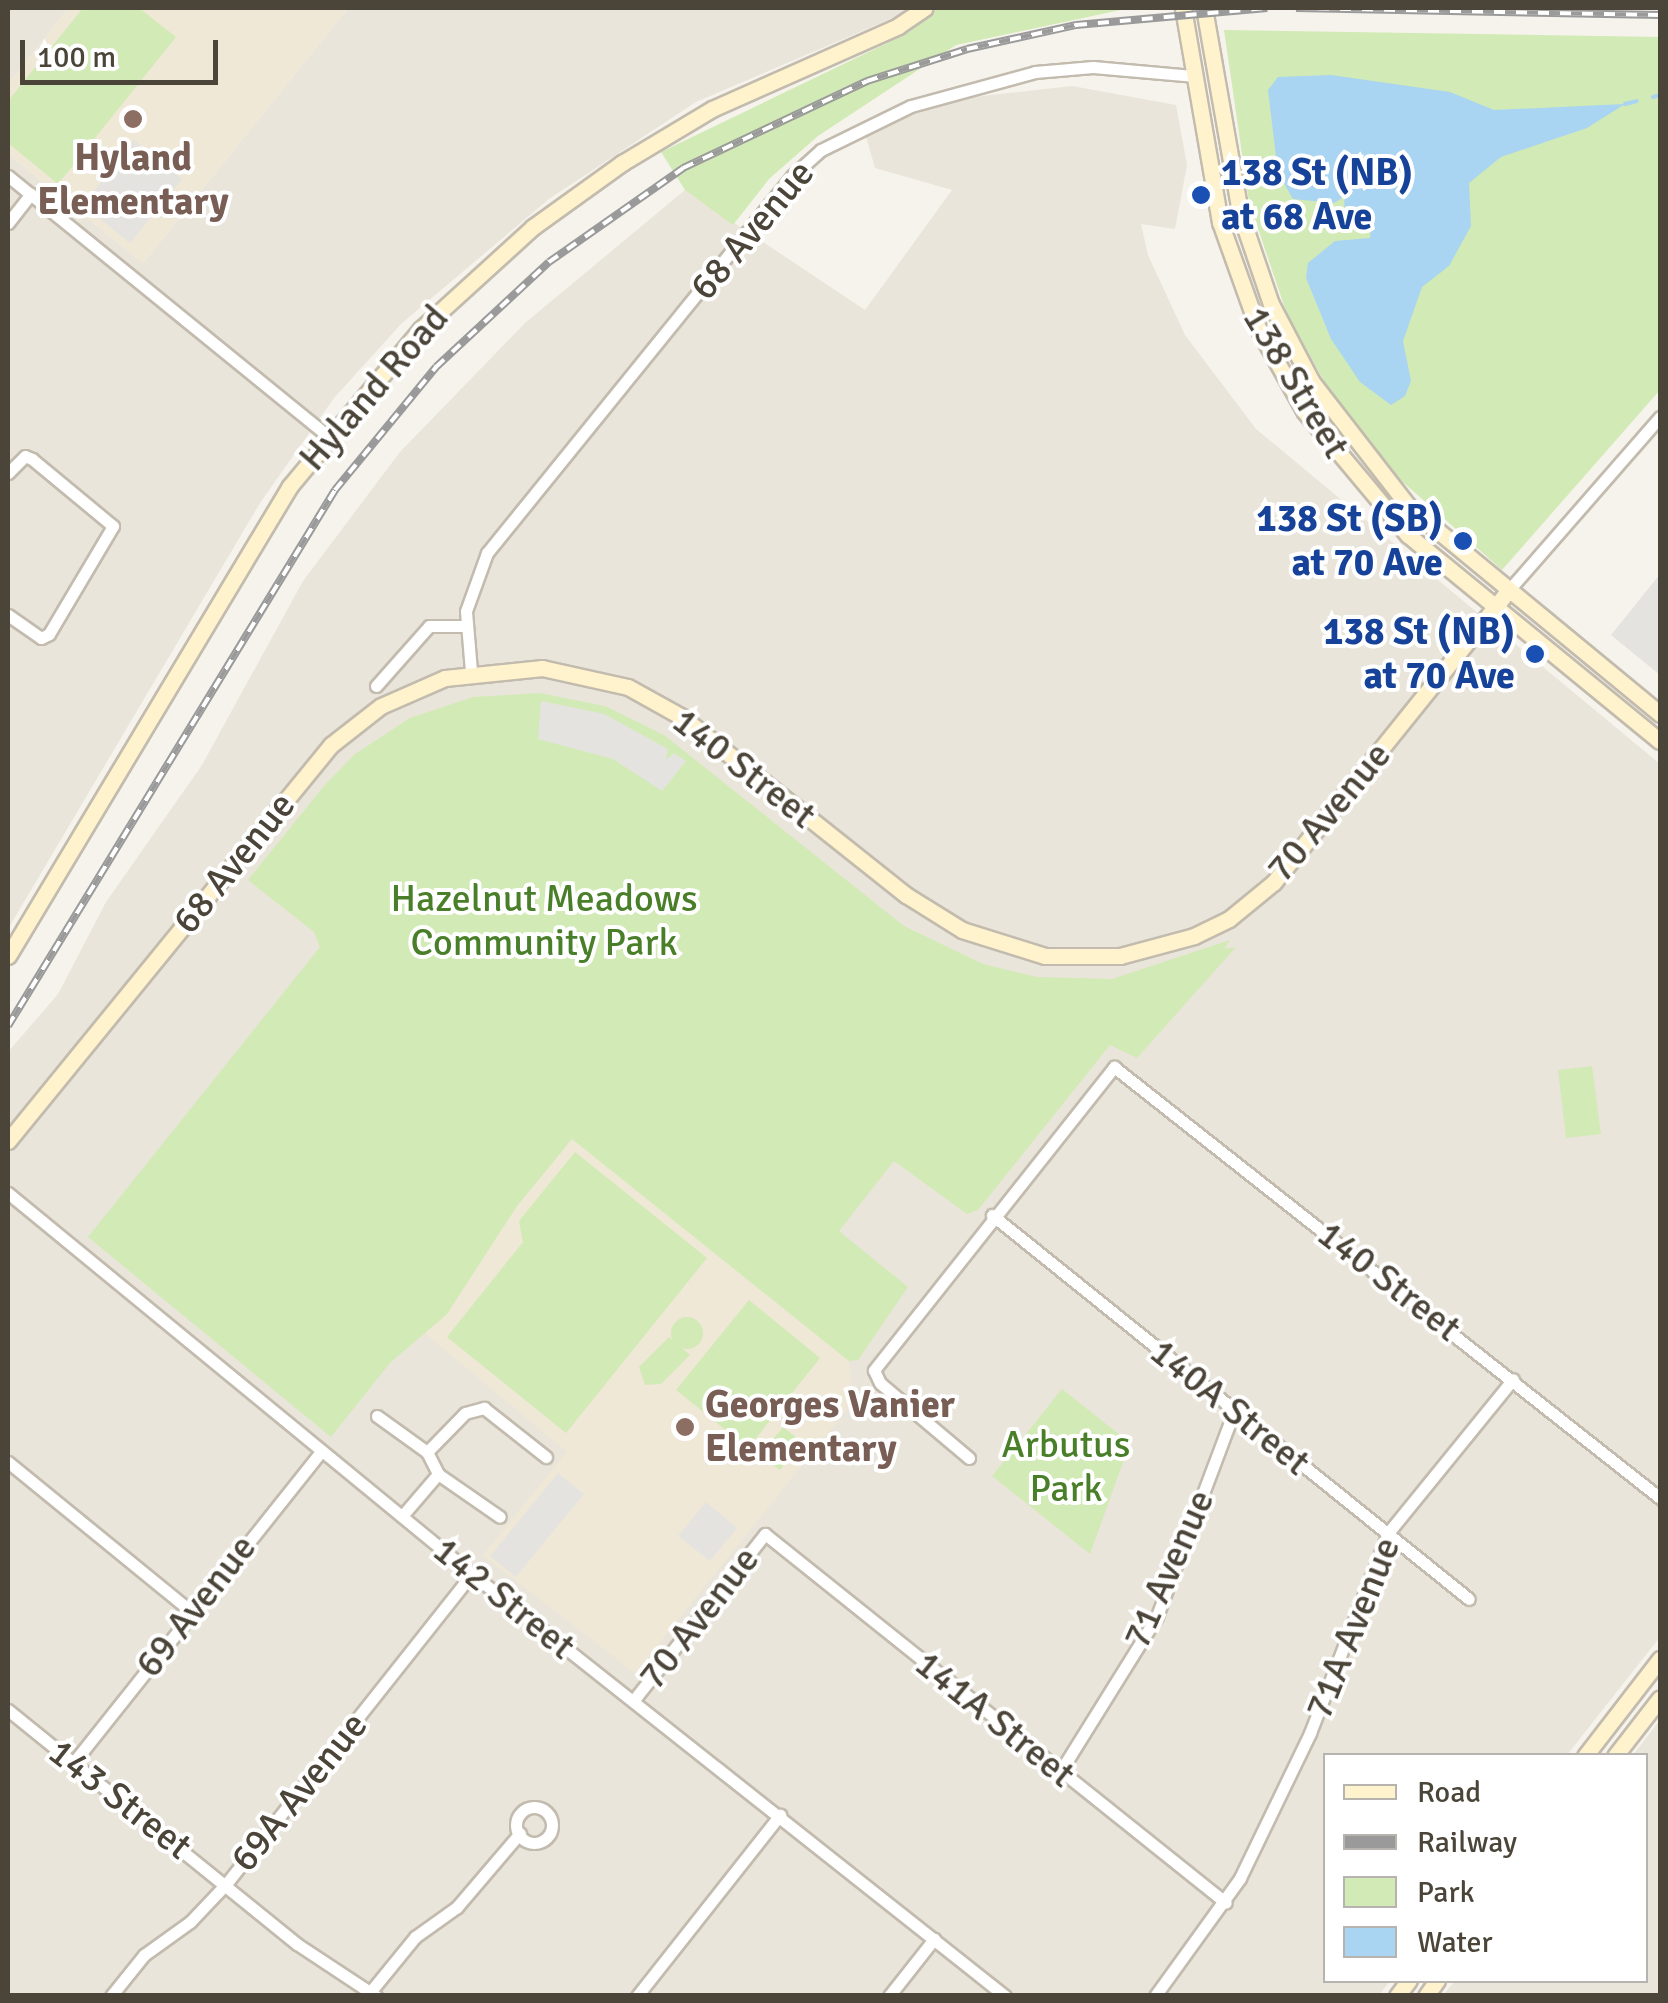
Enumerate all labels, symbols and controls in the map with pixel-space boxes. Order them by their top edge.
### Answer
scale bar [25,20,222,82]
text: 100 m [37,39,116,76]
marker: Hyland Elementary [122,108,144,130]
place label: Hyland Elementary [37,135,229,224]
place label: 138 St (NB) at 68 Ave [1221,150,1413,240]
street label: 68 Avenue [680,151,824,309]
marker: 138 St (NB) at 68 Ave [1190,184,1212,206]
street label: Hyland Road [290,296,458,480]
street label: 138 Street [1233,298,1359,466]
place label: 138 St (SB) at 70 Ave [1256,496,1443,586]
marker: 138 St (SB) at 70 Ave [1452,530,1474,552]
place label: 138 St (NB) at 70 Ave [1323,609,1515,698]
marker: 138 St (NB) at 70 Ave [1524,643,1546,665]
street label: 140 Street [663,698,825,838]
street label: 70 Avenue [1257,733,1401,891]
street label: 68 Avenue [163,783,305,943]
park label: Hazelnut Meadows Community Park [390,876,698,966]
street label: 140 Street [1308,1211,1470,1351]
street label: 140A Street [1141,1329,1319,1485]
place label: Georges Vanier Elementary [705,1382,955,1472]
marker: Georges Vanier Elementary [674,1416,696,1438]
park label: Arbutus Park [1002,1422,1130,1512]
street label: 71 Avenue [1114,1483,1224,1655]
street label: 69 Avenue [126,1526,266,1686]
street label: 142 Street [424,1527,584,1669]
street label: 71A Avenue [1296,1531,1410,1725]
street label: 70 Avenue [629,1538,769,1698]
street label: 141A Street [906,1641,1084,1797]
street label: 69A Avenue [221,1703,377,1881]
street label: 143 Street [39,1729,201,1869]
legend [1323,1753,1648,1983]
text: Road [1417,1774,1481,1811]
text: Railway [1417,1824,1517,1861]
text: Park [1417,1874,1475,1911]
text: Water [1417,1924,1493,1961]

